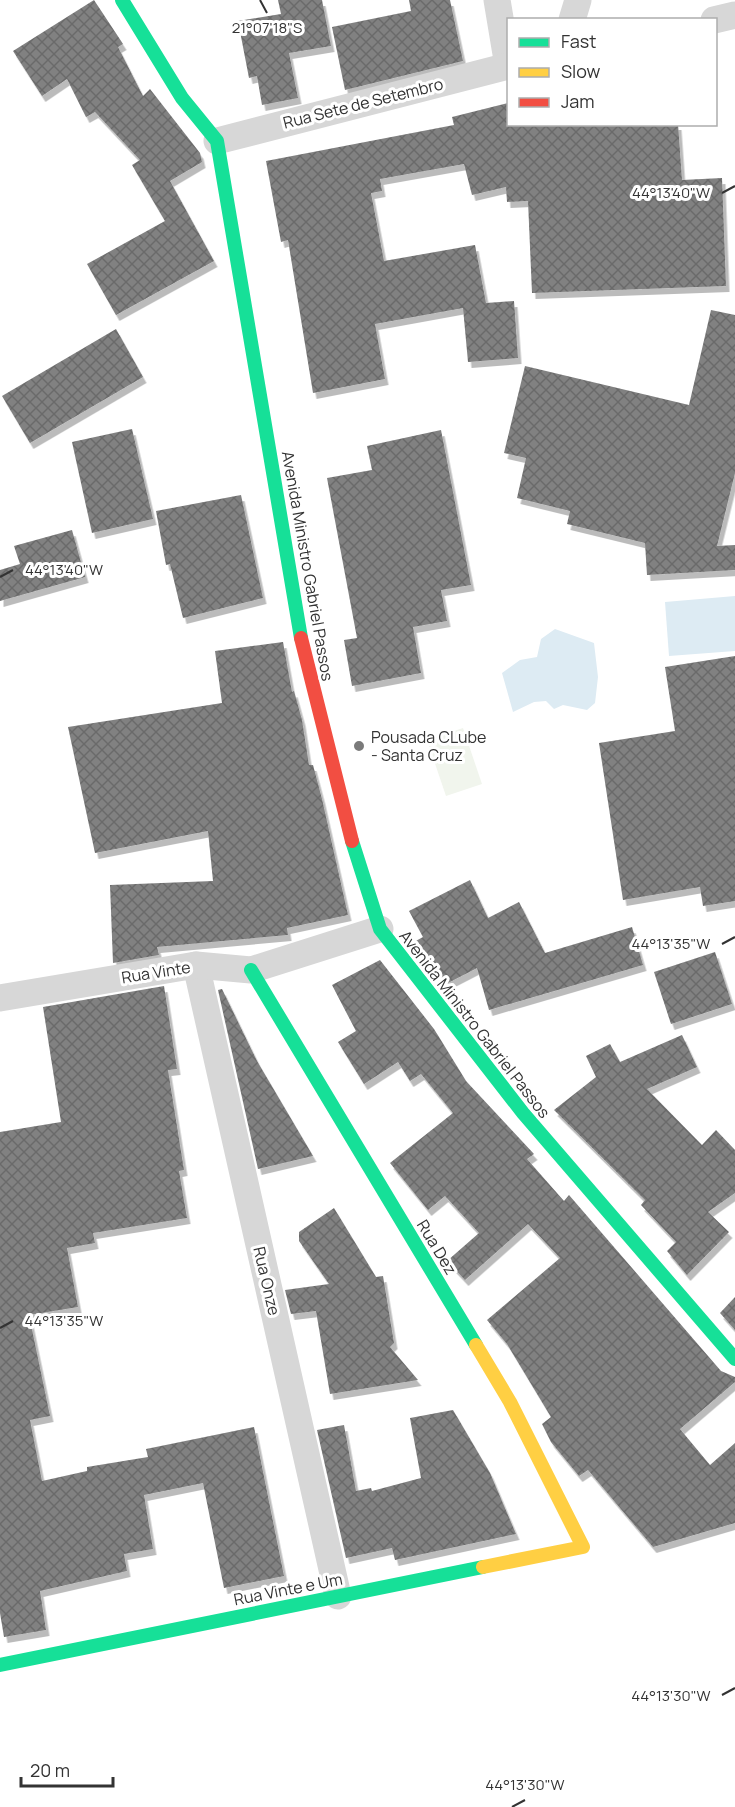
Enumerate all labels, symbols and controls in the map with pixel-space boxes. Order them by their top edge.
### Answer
text: 21°07'18"S [232,17,302,38]
legend [507,18,717,126]
text: Fast [561,29,596,53]
text: Slow [561,59,601,83]
street label: Rua Sete de Setembro [281,72,445,134]
text: Jam [561,89,595,113]
text: 44°13'40"W [632,182,710,203]
street label: Avenida Ministro Gabriel Passos [277,449,339,683]
text: 44°13'40"W [25,559,103,580]
place label: Pousada CLube - Santa Cruz [371,726,486,766]
marker: Pousada CLube - Santa Cruz [352,739,366,753]
street label: Avenida Ministro Gabriel Passos [395,925,555,1123]
text: 44°13'35"W [632,933,710,954]
street label: Rua Vinte [120,956,192,988]
street label: Rua Dez [412,1216,462,1278]
street label: Rua Onze [248,1244,286,1318]
text: 44°13'35"W [25,1310,103,1331]
street label: Rua Vinte e Um [232,1568,344,1610]
text: 44°13'30"W [631,1685,711,1706]
scale bar [21,1750,112,1788]
text: 20 m [30,1758,70,1782]
text: 44°13'30"W [485,1774,565,1795]

